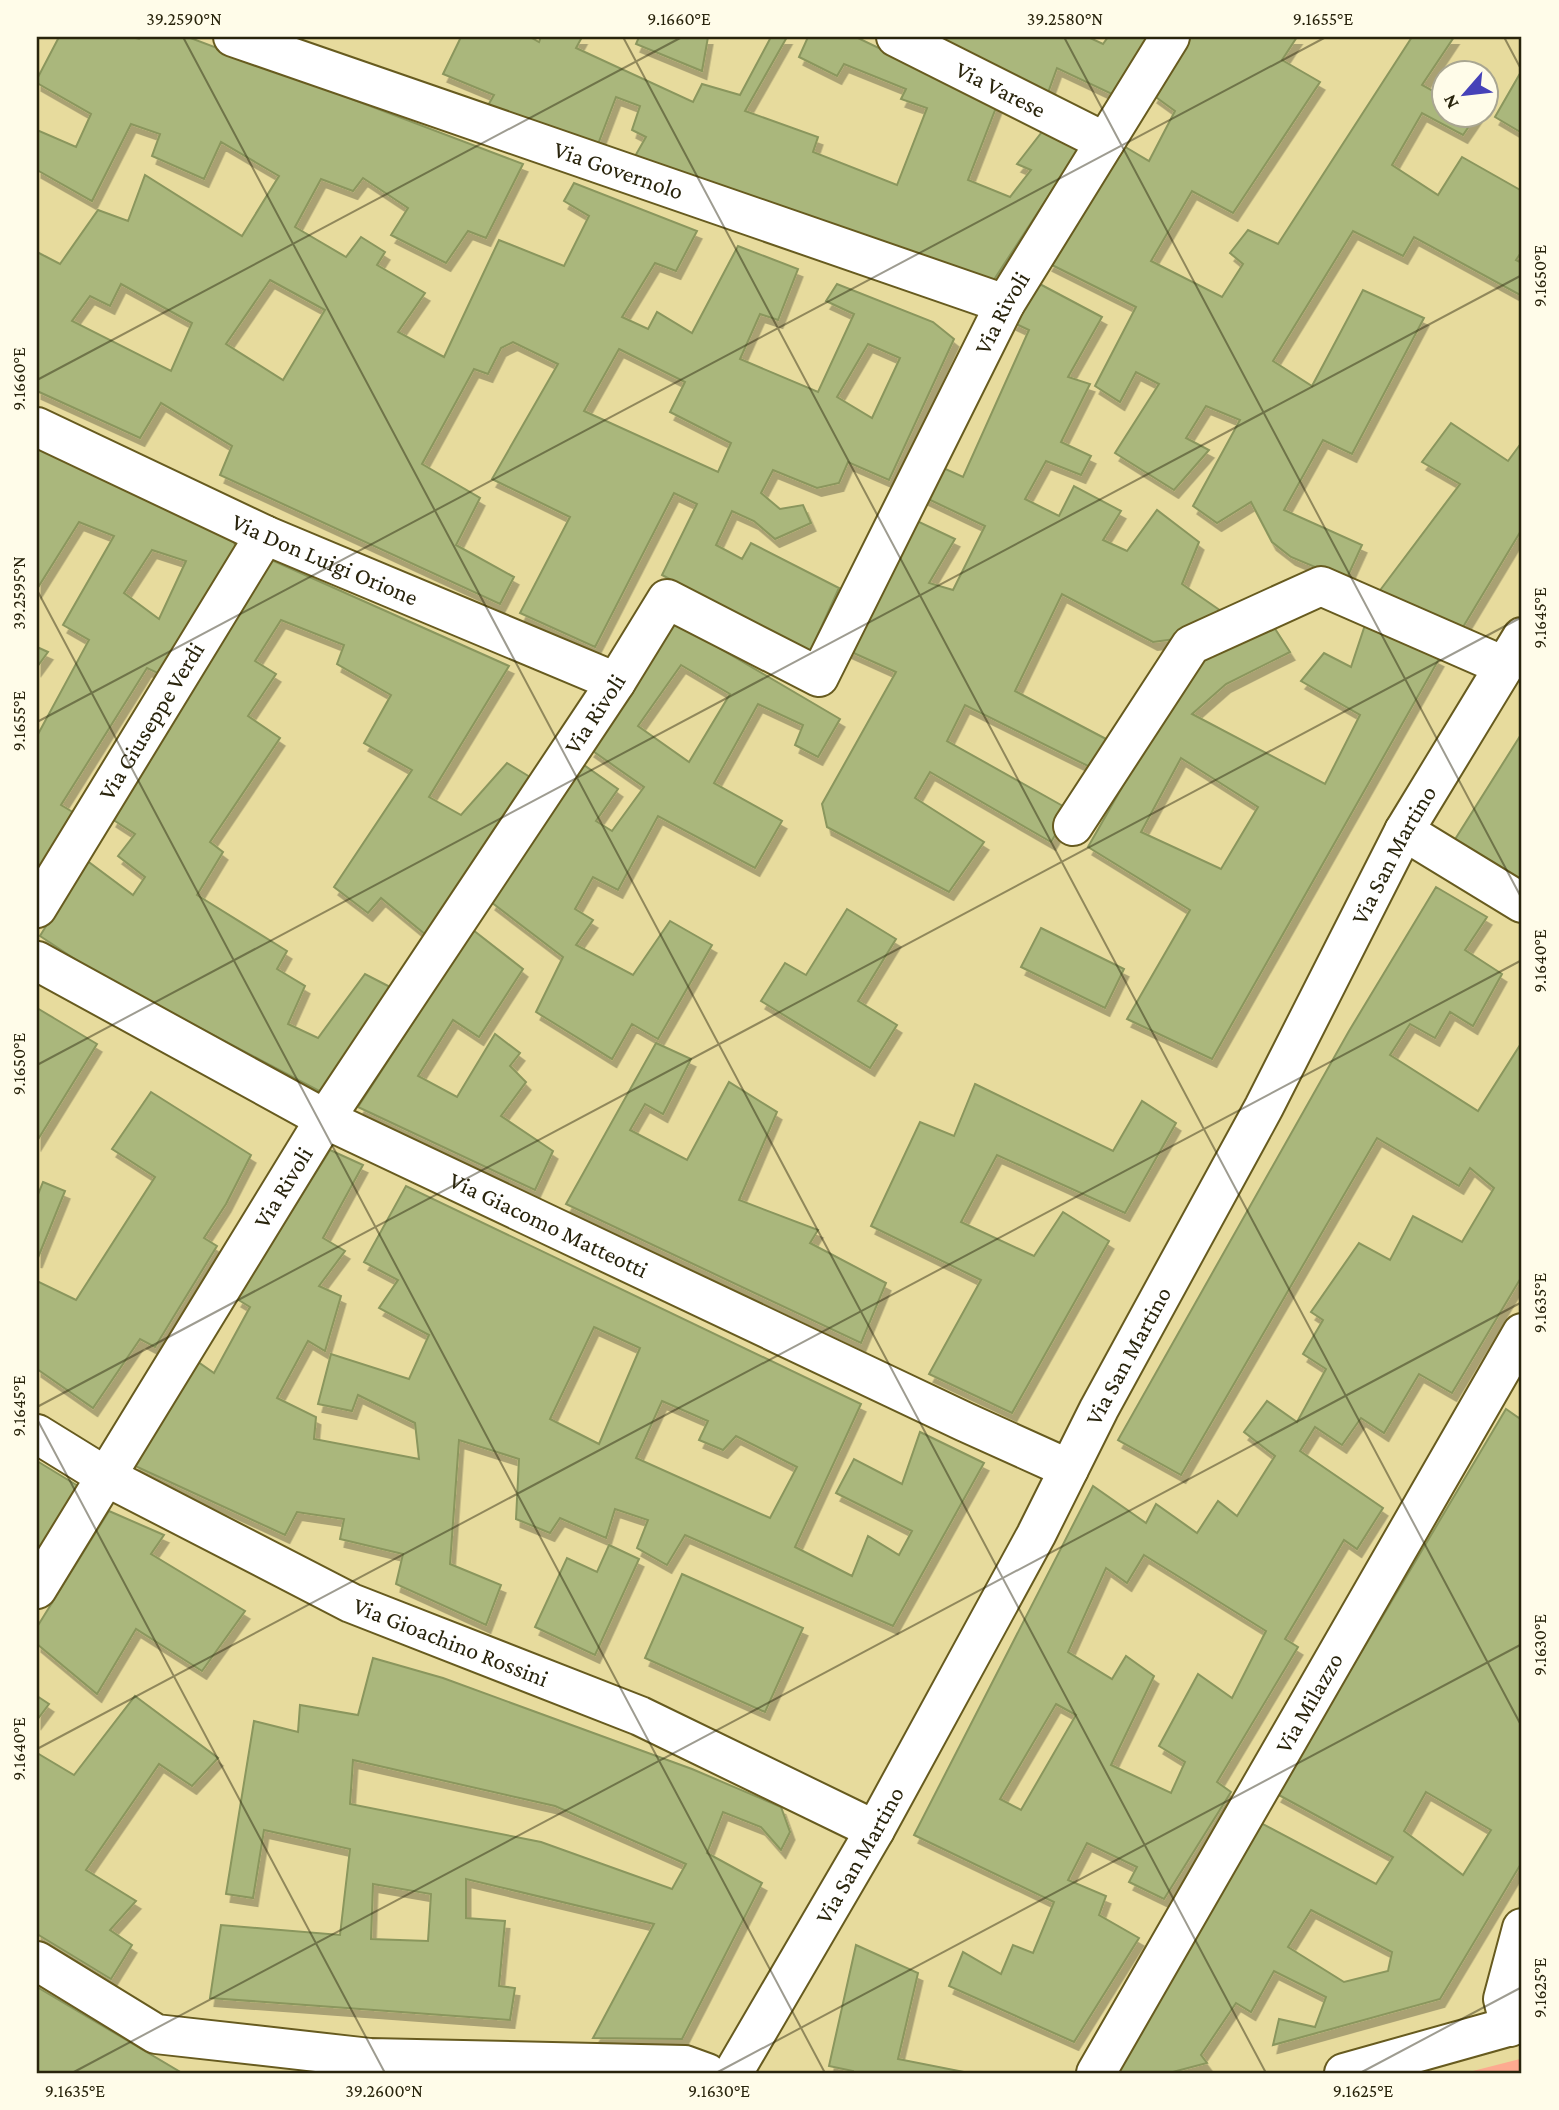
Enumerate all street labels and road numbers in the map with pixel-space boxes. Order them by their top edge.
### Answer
street label: Via Varese [951,55,1050,123]
street label: Via Governolo [550,135,687,205]
street label: Via Rivoli [968,266,1035,358]
street label: Via Don Luigi Orione [228,507,422,611]
street label: Via Giuseppe Verdi [92,637,209,805]
street label: Via Rivoli [558,669,631,759]
street label: Via San Martino [1345,780,1441,929]
street label: Via Rivoli [248,1142,318,1233]
street label: Via Giacomo Matteotti [445,1166,653,1283]
street label: Via San Martino [1079,1282,1176,1429]
street label: Via Gioachino Rossini [350,1591,552,1692]
street label: Via Milazzo [1269,1648,1348,1758]
street label: Via San Martino [809,1782,909,1928]

